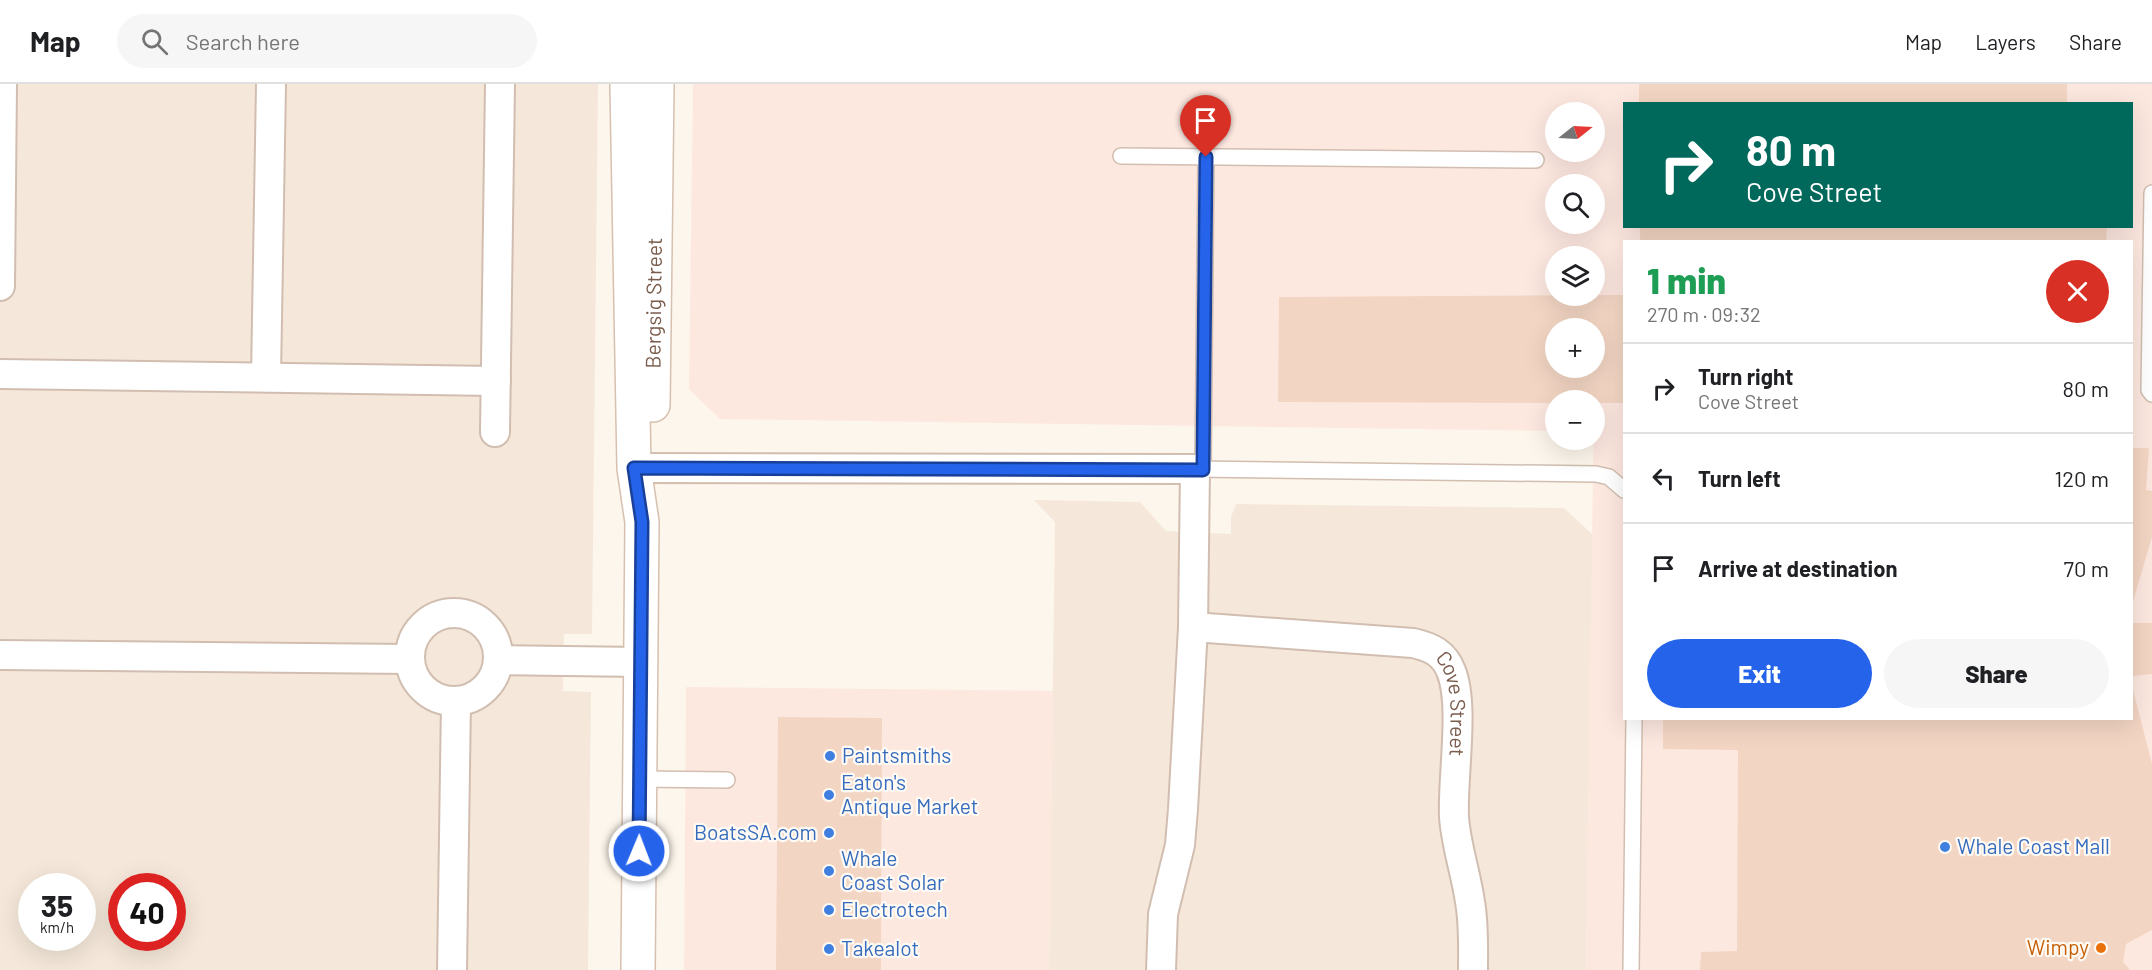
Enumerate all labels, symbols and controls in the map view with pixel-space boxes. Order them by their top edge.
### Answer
search box [117,14,537,68]
text: Map [30,24,81,58]
icon: search [138,25,171,58]
text: Search here [186,28,300,54]
text: Map [1905,29,1942,54]
text: Layers [1975,29,2036,54]
text: Share [2069,29,2122,54]
pin [1180,95,1231,157]
north arrow [1545,102,1605,162]
map controls [1545,102,1605,450]
icon: arrive [1189,104,1222,137]
text: 80 m [1746,124,1836,174]
icon: right [1647,126,1725,204]
button: search [1545,174,1605,234]
text: Cove Street [1746,175,1882,207]
street label: Bergsig Street [639,237,666,369]
button: layers [1545,246,1605,306]
text: 1 min [1647,258,1726,301]
button: close [2046,260,2109,323]
text: 270 m · 09:32 [1647,302,1761,326]
button: + [1545,318,1605,378]
text: Turn right [1698,363,1793,389]
icon: right [1647,372,1680,405]
text: 80 m [2063,375,2109,401]
text: Cove Street [1698,389,1799,413]
button: − [1545,390,1605,450]
icon: left [1647,462,1680,495]
text: Turn left [1698,465,1781,491]
text: 120 m [2054,465,2109,491]
icon: arrive [1647,552,1680,585]
text: Arrive at destination [1698,555,1897,581]
text: 70 m [2064,555,2109,581]
button: Exit [1647,639,1872,708]
button: Share [1884,639,2109,708]
street label: Cove Street [1432,645,1472,757]
place label: Paintsmiths [842,742,951,767]
marker: Paintsmiths [823,749,837,763]
place label: Eaton's Antique Market [841,769,979,818]
marker: Eaton's Antique Market [822,788,836,802]
position arrow [607,819,671,883]
place label: BoatsSA.com [694,819,817,844]
marker: BoatsSA.com [822,826,836,840]
place label: Whale Coast Mall [1957,833,2110,858]
marker: Whale Coast Mall [1938,840,1952,854]
place label: Whale Coast Solar [841,845,945,894]
marker: Whale Coast Solar [822,864,836,878]
speed limit sign: 40 [108,873,186,951]
text: 35 [41,887,73,923]
place label: Electrotech [841,896,948,921]
marker: Electrotech [822,903,836,917]
text: km/h [40,918,74,936]
place label: Wimpy [2027,934,2089,959]
place label: Takealot [841,935,919,960]
marker: Wimpy [2094,941,2108,955]
marker: Takealot [822,942,836,956]

